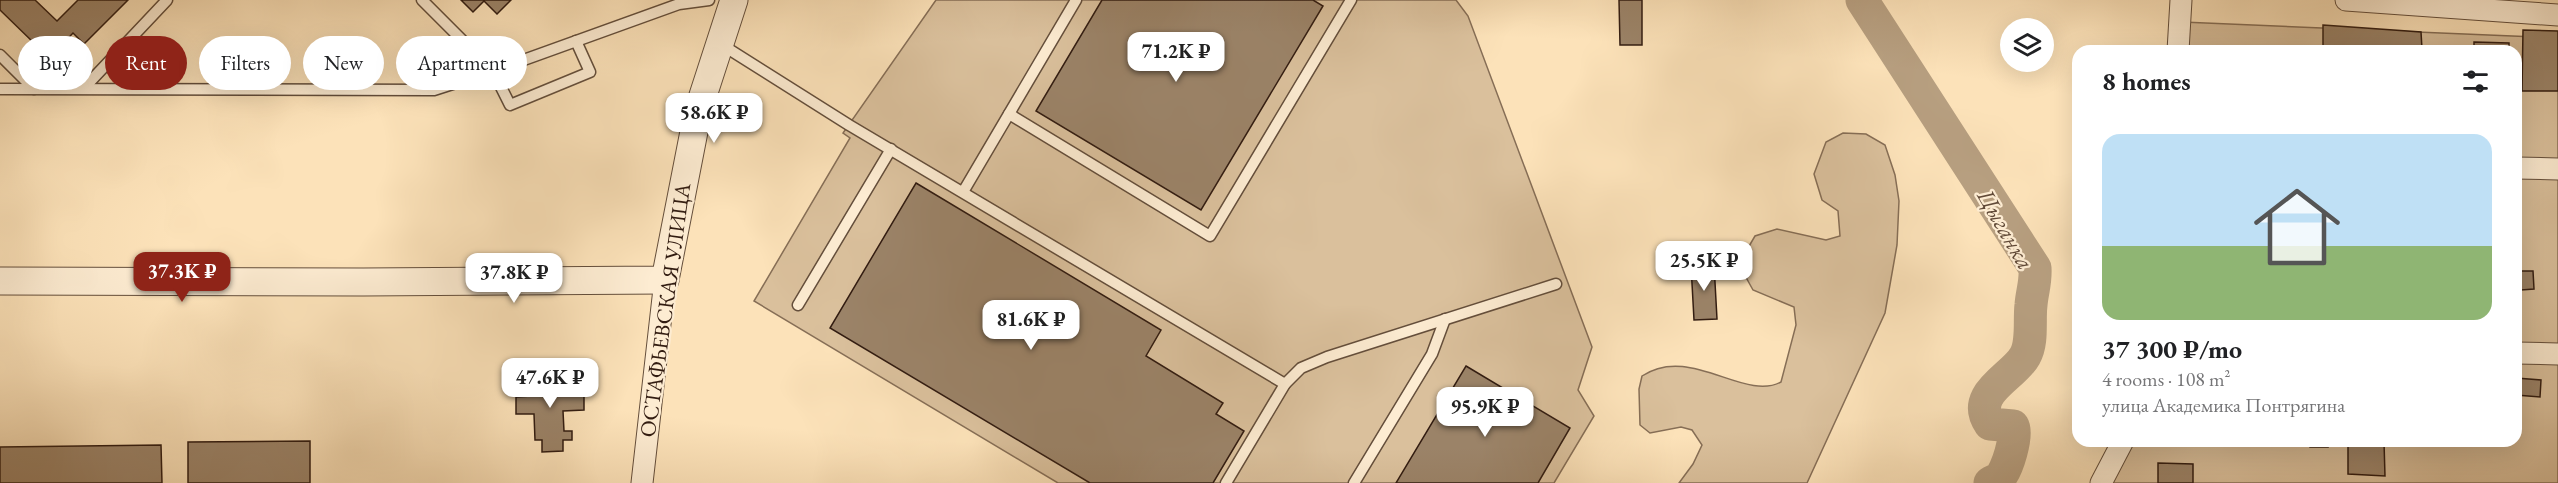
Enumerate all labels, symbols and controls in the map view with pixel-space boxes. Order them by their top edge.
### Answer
map controls [2000,18,2054,72]
button: layers [2000,18,2054,72]
pin: 71.2K ₽ [1121,32,1231,83]
chip: Buy [18,36,93,90]
chip: Rent [105,36,187,90]
chip: Filters [199,36,291,90]
chip: New [303,36,384,90]
chip: Apartment [396,36,527,90]
text: 71.2K ₽ [1142,38,1210,64]
text: 8 homes [2102,64,2191,98]
icon: filters [2459,65,2492,98]
pin: 58.6K ₽ [659,93,769,144]
text: 58.6K ₽ [680,99,748,125]
icon: home [2243,173,2351,281]
street label: ОСТАФЬЕВСКАЯ УЛИЦА [633,180,697,439]
water label: Цыганка [1970,182,2041,275]
pin: 25.5K ₽ [1649,241,1759,292]
text: 25.5K ₽ [1670,247,1738,273]
pin: 37.3K ₽ [127,252,237,303]
pin: 37.8K ₽ [459,253,569,304]
text: 37.3K ₽ [148,258,216,284]
text: 37.8K ₽ [480,259,548,285]
pin: 81.6K ₽ [976,300,1086,351]
text: 81.6K ₽ [997,306,1065,332]
text: 37 300 ₽/mo [2102,332,2242,366]
pin: 47.6K ₽ [495,358,605,409]
text: 47.6K ₽ [516,364,584,390]
text: 4 rooms · 108 m² [2102,366,2230,392]
pin: 95.9K ₽ [1430,387,1540,438]
text: улица Академика Понтрягина [2102,392,2345,418]
text: 95.9K ₽ [1451,393,1519,419]

